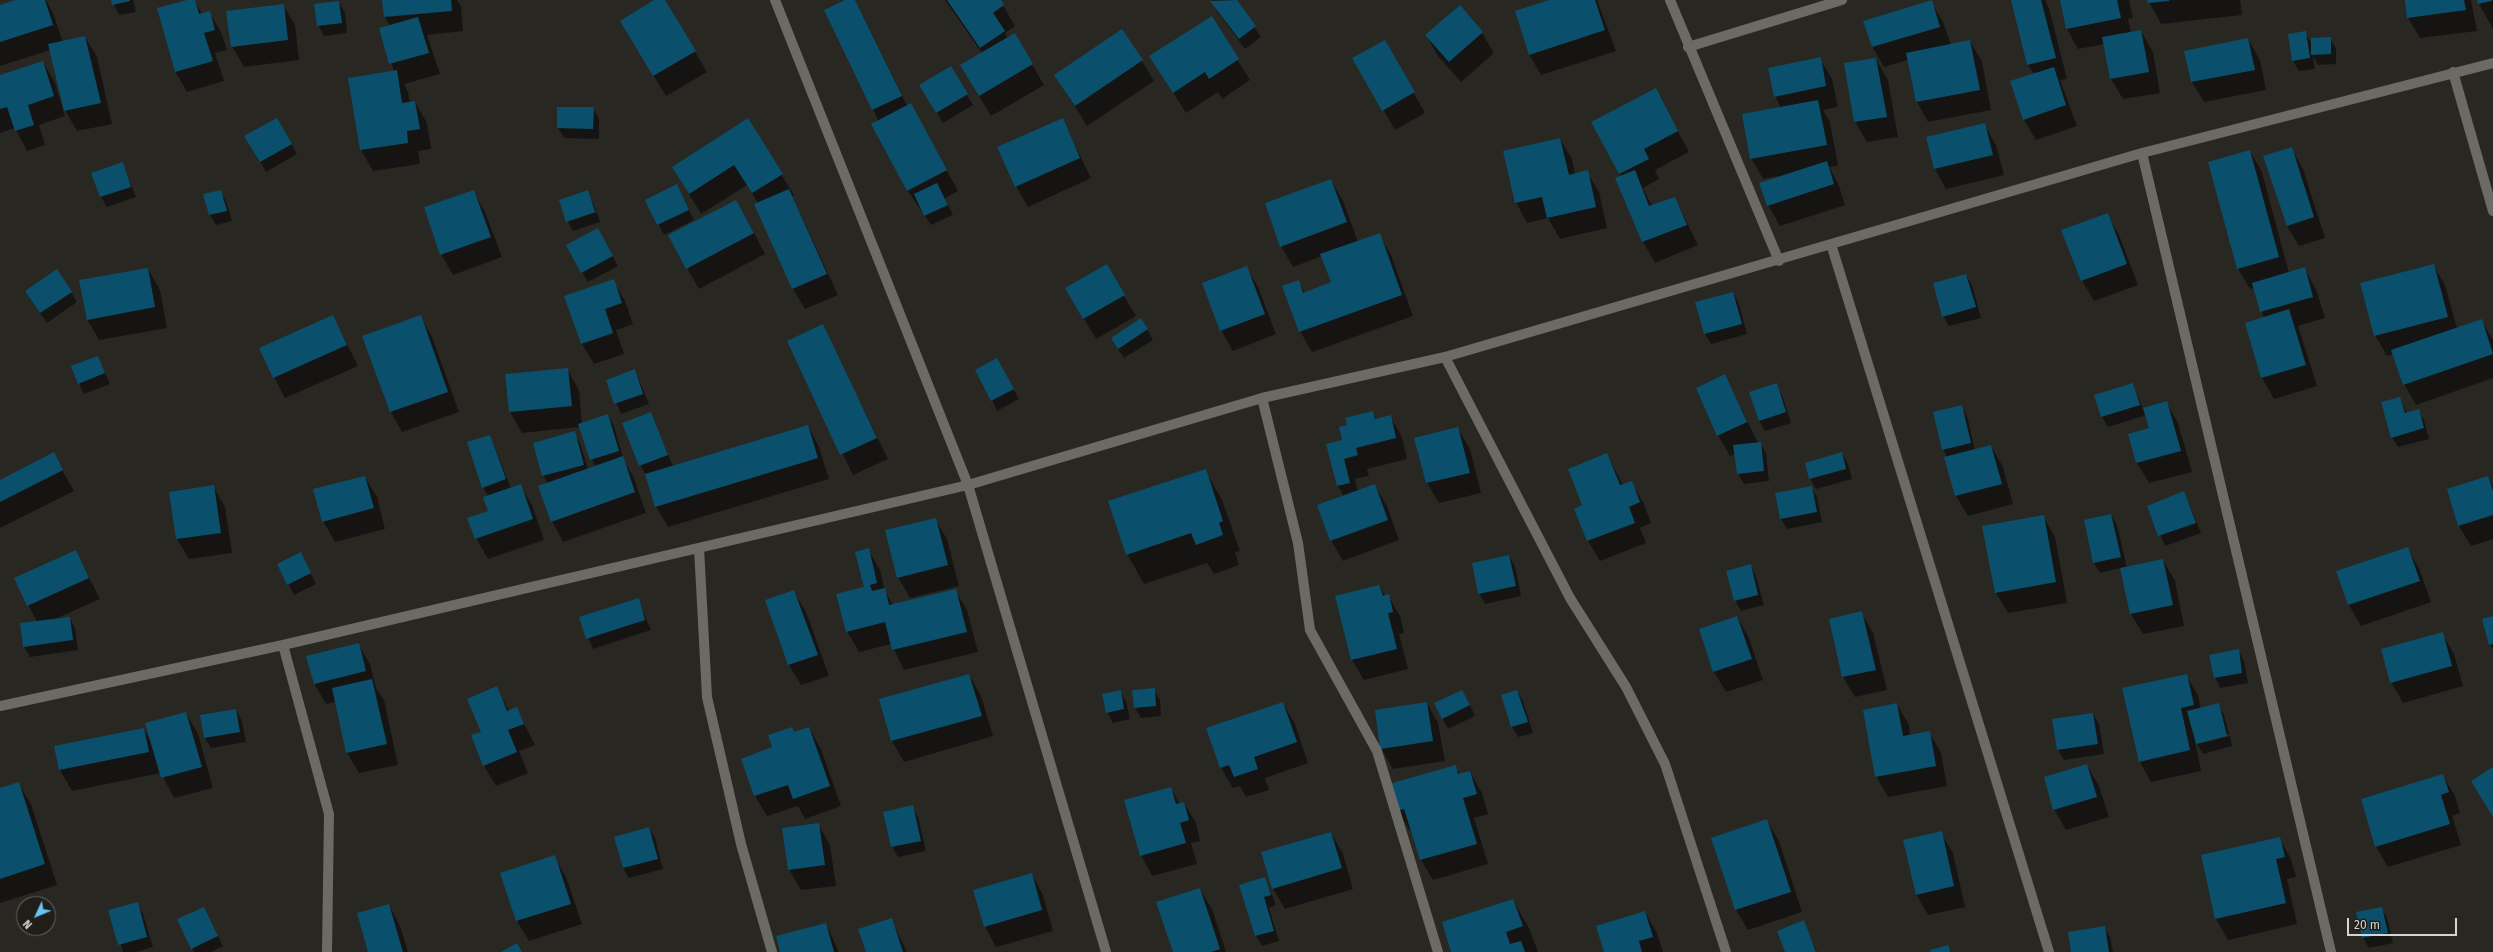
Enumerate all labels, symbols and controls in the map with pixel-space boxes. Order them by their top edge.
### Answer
north arrow [16,896,56,936]
scale bar [2349,910,2459,936]
text: N [21,917,35,931]
text: 20 m [2354,918,2380,932]

